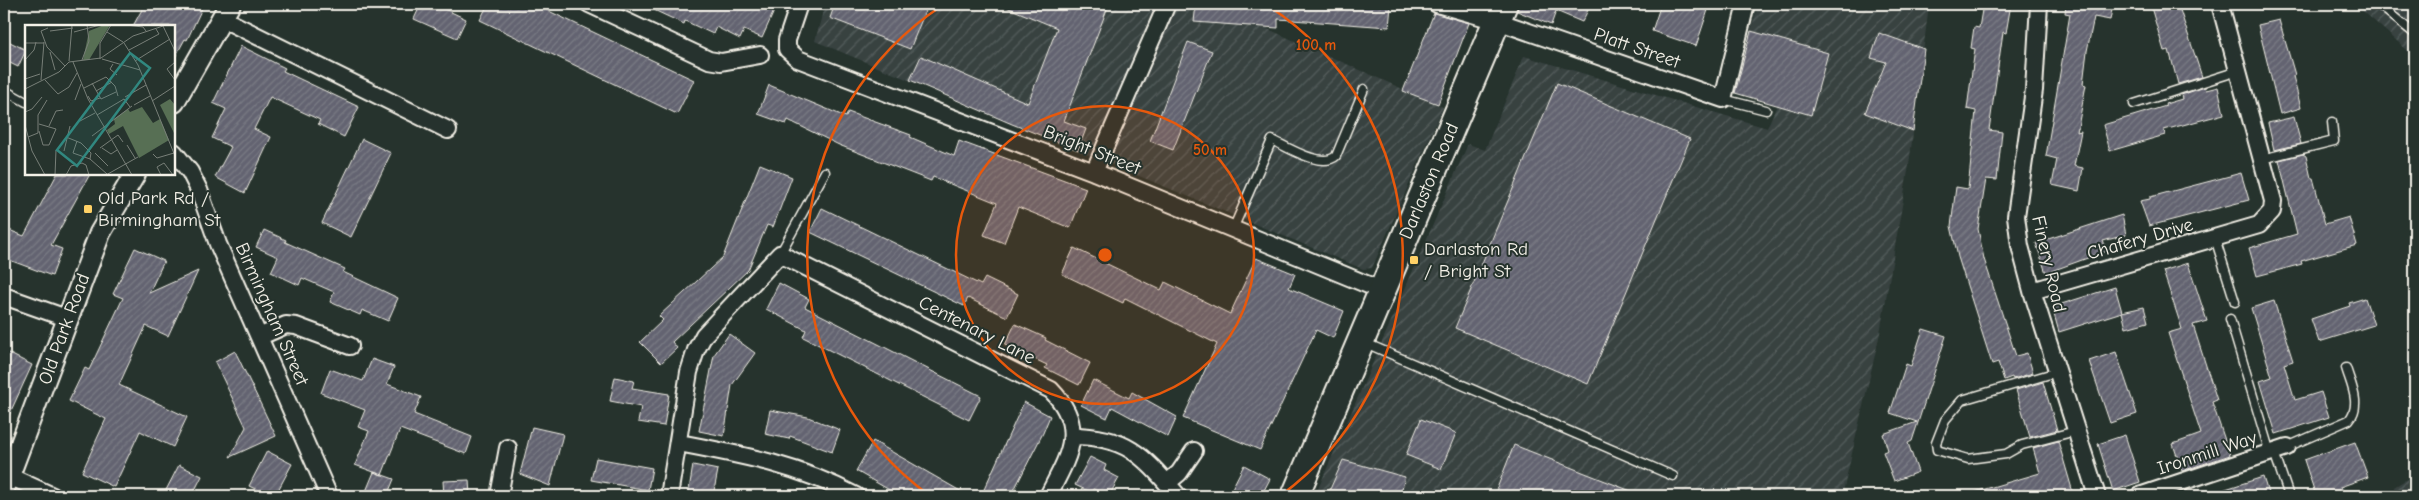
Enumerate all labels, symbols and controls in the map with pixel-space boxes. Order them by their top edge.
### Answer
street label: Platt Street [1591,23,1683,73]
inset map [25,25,175,175]
text: 100 m [1296,36,1336,54]
street label: Bright Street [1040,120,1145,180]
street label: Darlaston Road [1395,120,1463,242]
text: 50 m [1193,141,1227,159]
place label: Old Park Rd / Birmingham St [98,187,221,231]
marker: Old Park Rd / Birmingham St [82,203,94,215]
street label: Finery Road [2027,213,2071,315]
street label: Chafery Drive [2084,213,2196,265]
place label: Darlaston Rd / Bright St [1424,238,1528,282]
street label: Birmingham Street [231,239,314,389]
centre of rings [1096,246,1114,264]
marker: Darlaston Rd / Bright St [1408,254,1420,266]
street label: Old Park Road [34,270,94,388]
street label: Centenary Lane [915,291,1039,369]
street label: Ironmill Way [2154,426,2260,479]

